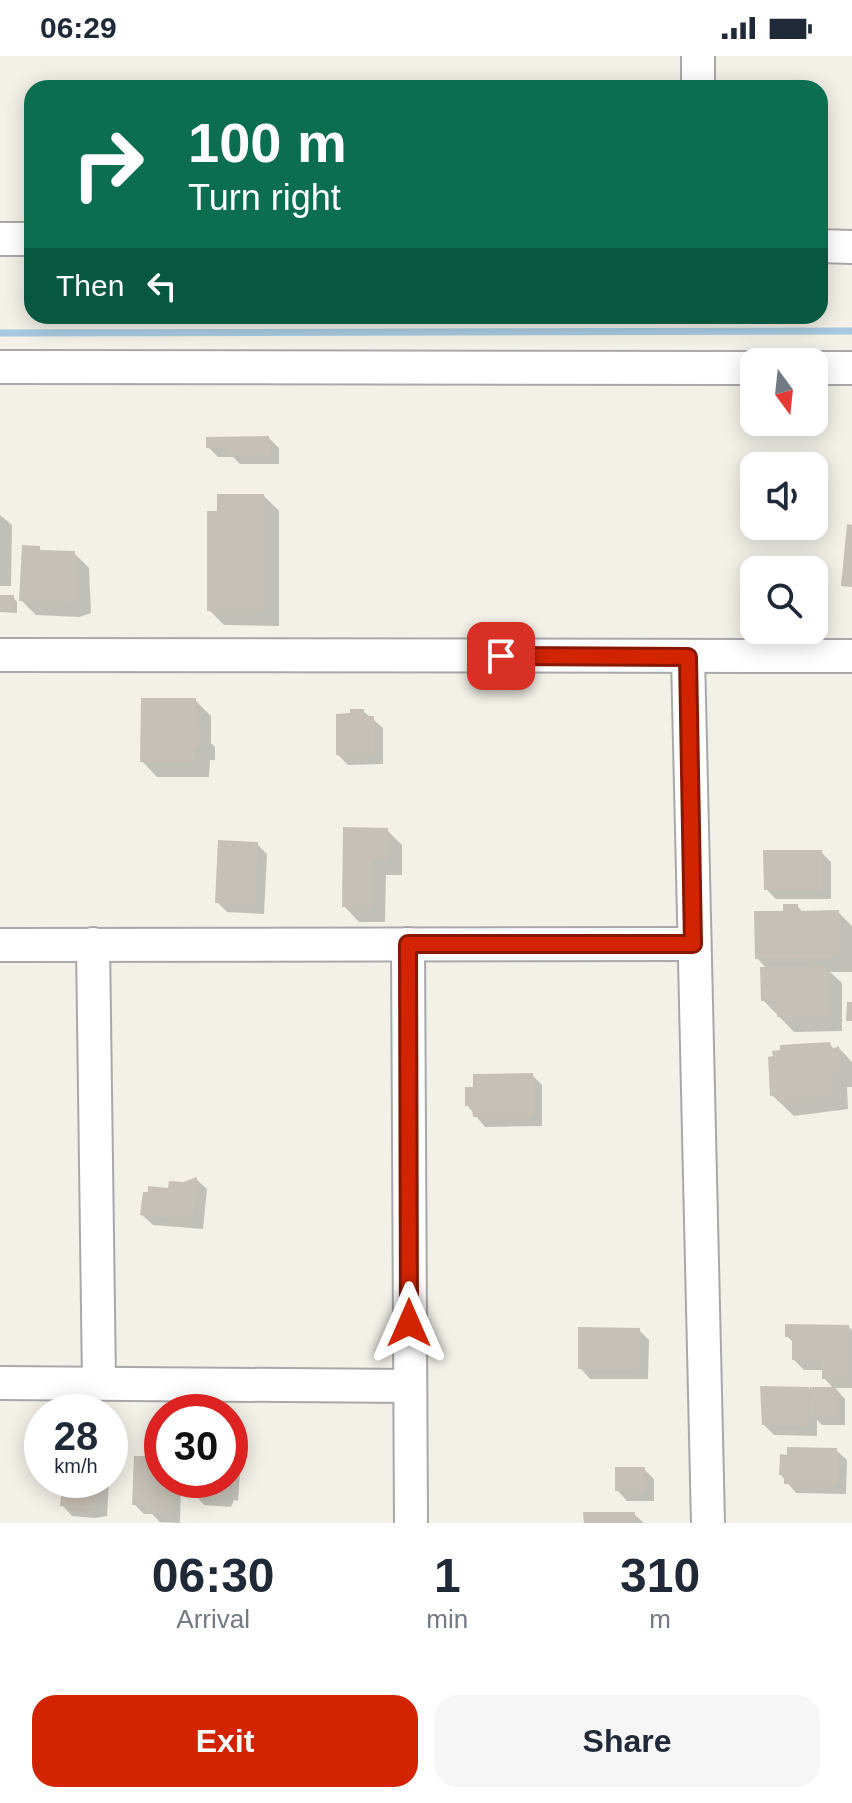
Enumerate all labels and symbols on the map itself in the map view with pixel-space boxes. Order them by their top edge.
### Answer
north arrow [740,348,828,436]
pin [467,622,535,690]
position arrow [367,1281,451,1365]
speed limit sign: 30 [144,1394,248,1498]

